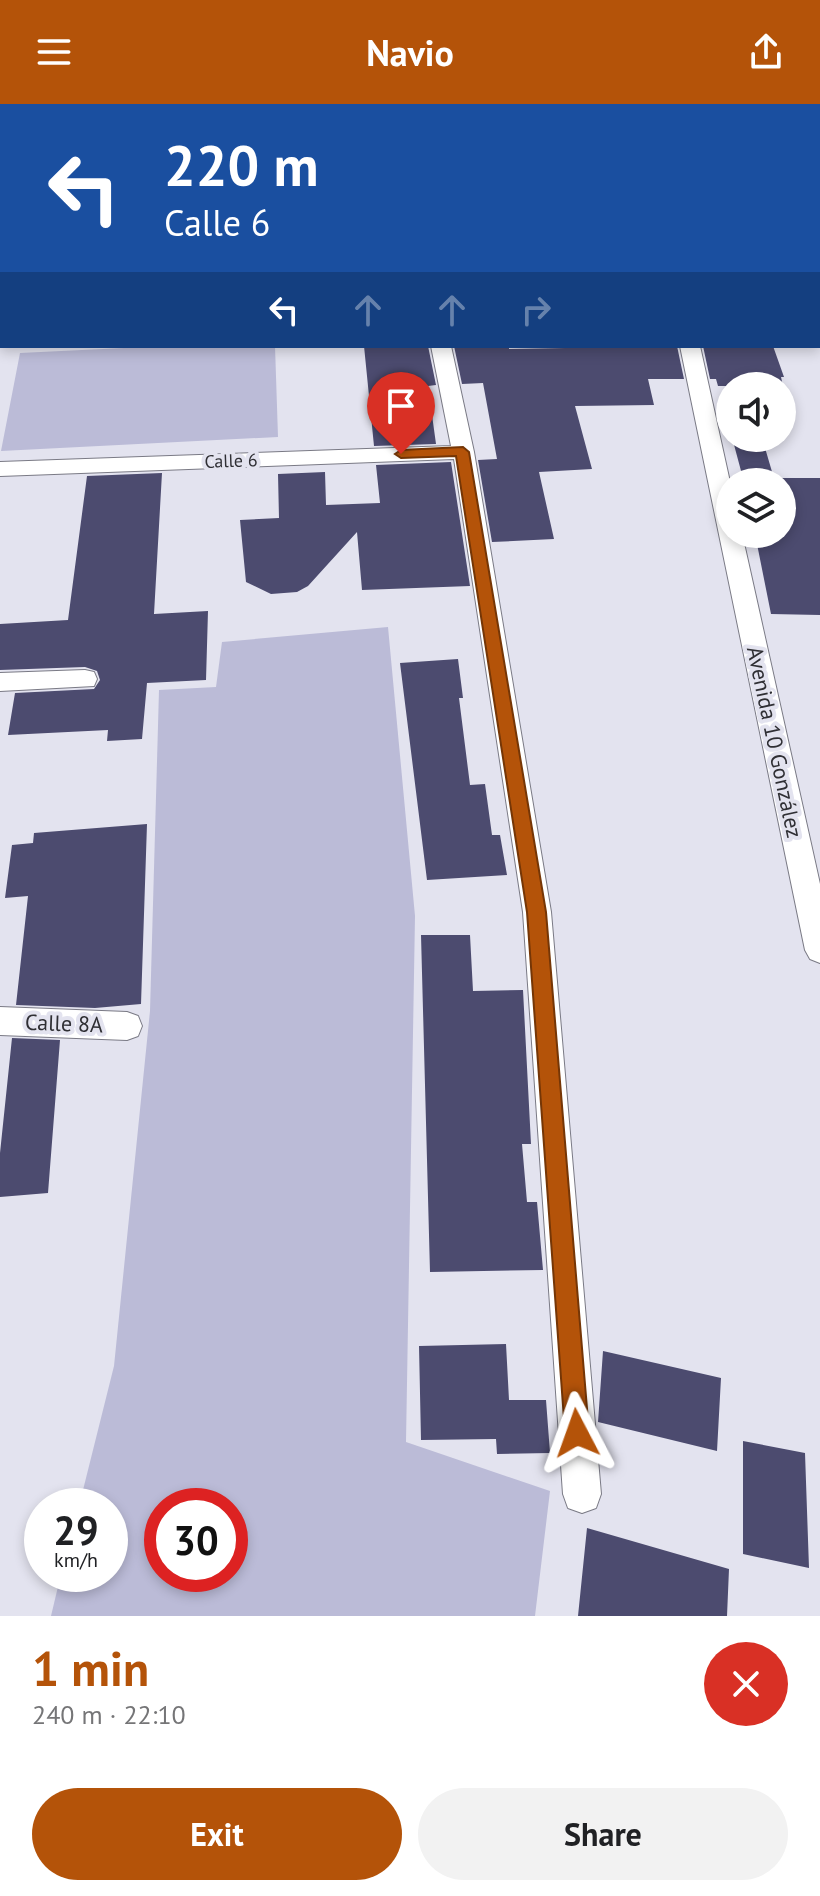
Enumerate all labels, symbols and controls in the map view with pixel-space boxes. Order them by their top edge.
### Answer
text: Navio [366,29,454,76]
icon: menu [32,30,76,74]
icon: share [744,30,788,74]
text: 220 m [164,129,319,201]
icon: left [32,136,136,240]
text: Calle 6 [164,199,270,246]
icon: left [262,288,306,332]
icon: ahead [346,288,390,332]
icon: ahead [430,288,474,332]
icon: right [514,288,558,332]
pin [367,372,435,454]
map controls [716,372,796,548]
button: sound [716,372,796,452]
icon: arrive [379,384,423,428]
street label: Calle 6 [204,448,258,473]
button: layers [716,468,796,548]
street label: Avenida 10 González [741,644,809,840]
street label: Calle 8A [25,1008,104,1038]
position arrow [535,1391,619,1475]
speed limit sign: 30 [144,1488,248,1592]
text: 29 [53,1504,99,1556]
text: km/h [54,1547,98,1573]
text: 1 min [32,1637,149,1699]
button: close [704,1642,788,1726]
text: 240 m · 22:10 [32,1698,186,1731]
button: Exit [32,1788,402,1880]
button: Share [418,1788,788,1880]

